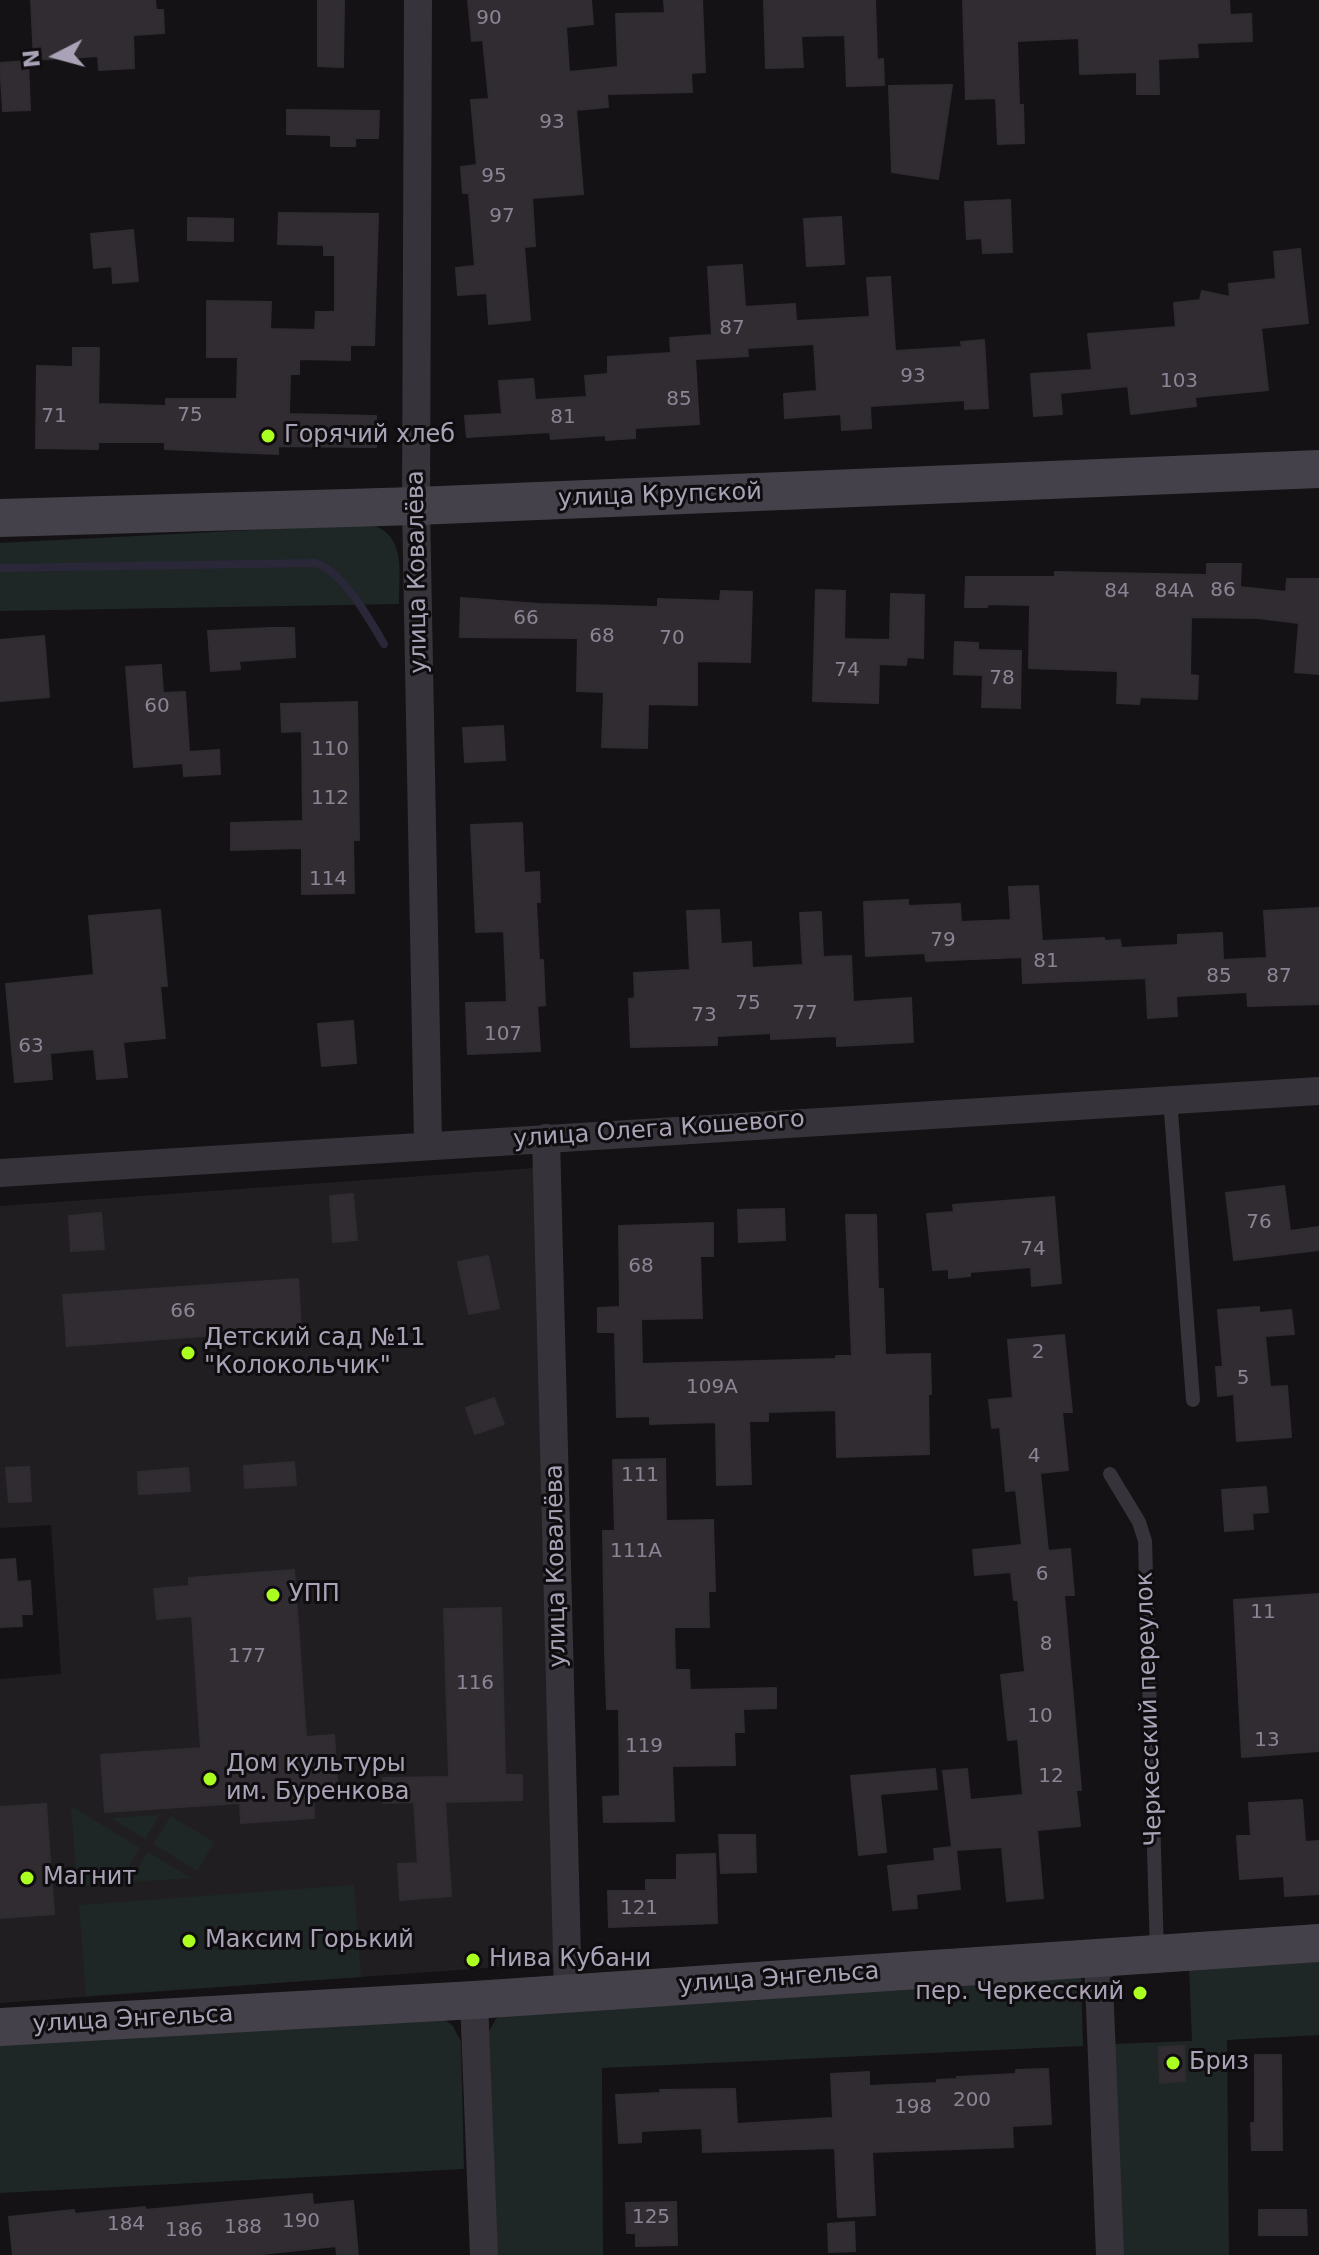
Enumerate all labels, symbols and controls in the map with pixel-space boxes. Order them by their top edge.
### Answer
house number: 90 [476,7,502,31]
north arrow [16,16,96,96]
text: N [18,48,45,69]
house number: 93 [539,111,565,135]
house number: 95 [481,165,507,189]
house number: 97 [489,205,515,229]
house number: 87 [719,317,745,341]
house number: 93 [900,365,926,389]
house number: 103 [1160,370,1198,394]
house number: 85 [666,388,692,412]
house number: 75 [177,404,203,428]
house number: 71 [41,405,67,429]
house number: 81 [550,406,576,430]
place label: Горячий хлеб [284,422,455,450]
marker: Горячий хлеб [259,427,277,445]
street label: улица Ковалёва [402,470,434,674]
street label: улица Крупской [558,478,762,514]
house number: 86 [1210,579,1236,603]
house number: 84 [1104,580,1130,604]
house number: 84А [1154,580,1194,604]
house number: 66 [513,607,539,631]
house number: 68 [589,625,615,649]
house number: 70 [659,627,685,651]
house number: 74 [834,659,860,683]
house number: 78 [989,667,1015,691]
house number: 60 [144,695,170,719]
house number: 110 [311,738,349,762]
house number: 112 [311,787,349,811]
house number: 114 [309,868,347,892]
house number: 79 [930,929,956,953]
house number: 81 [1033,950,1059,974]
house number: 85 [1206,965,1232,989]
house number: 87 [1266,965,1292,989]
house number: 75 [735,992,761,1016]
house number: 77 [792,1002,818,1026]
house number: 73 [691,1004,717,1028]
house number: 107 [484,1023,522,1047]
house number: 63 [18,1035,44,1059]
street label: улица Олега Кошевого [512,1105,806,1155]
house number: 76 [1246,1211,1272,1235]
house number: 74 [1020,1238,1046,1262]
house number: 68 [628,1255,654,1279]
house number: 66 [170,1300,196,1324]
place label: Детский сад №11 "Колокольчик" [204,1325,426,1381]
house number: 2 [1032,1341,1044,1365]
marker: Детский сад №11 "Колокольчик" [179,1344,197,1362]
house number: 5 [1237,1367,1249,1391]
house number: 109А [686,1376,738,1400]
house number: 4 [1028,1445,1040,1469]
street label: улица Ковалёва [541,1464,573,1668]
house number: 111 [621,1464,659,1488]
house number: 111А [610,1540,662,1564]
house number: 6 [1036,1563,1048,1587]
street label: Черкесский переулок [1131,1571,1169,1847]
place label: УПП [289,1581,340,1609]
marker: УПП [264,1586,282,1604]
house number: 11 [1250,1601,1276,1625]
house number: 8 [1040,1633,1052,1657]
house number: 177 [228,1645,266,1669]
house number: 116 [456,1672,494,1696]
house number: 10 [1027,1705,1053,1729]
house number: 13 [1254,1729,1280,1753]
house number: 119 [625,1735,663,1759]
place label: Дом культуры им. Буренкова [226,1751,409,1807]
house number: 12 [1038,1765,1064,1789]
marker: Дом культуры им. Буренкова [201,1770,219,1788]
place label: Магнит [43,1864,136,1892]
marker: Магнит [18,1869,36,1887]
house number: 121 [620,1897,658,1921]
place label: Максим Горький [205,1927,414,1955]
marker: Максим Горький [180,1932,198,1950]
place label: Нива Кубани [489,1946,651,1974]
marker: Нива Кубани [464,1951,482,1969]
street label: улица Энгельса [678,1958,880,2000]
place label: пер. Черкесский [915,1979,1124,2007]
marker: пер. Черкесский [1131,1984,1149,2002]
street label: улица Энгельса [32,2000,234,2040]
place label: Бриз [1189,2049,1249,2077]
marker: Бриз [1164,2054,1182,2072]
house number: 200 [953,2089,991,2113]
house number: 198 [894,2096,932,2120]
house number: 125 [632,2206,670,2230]
house number: 190 [282,2210,320,2234]
house number: 184 [107,2213,145,2237]
house number: 188 [224,2216,262,2240]
house number: 186 [165,2219,203,2243]

